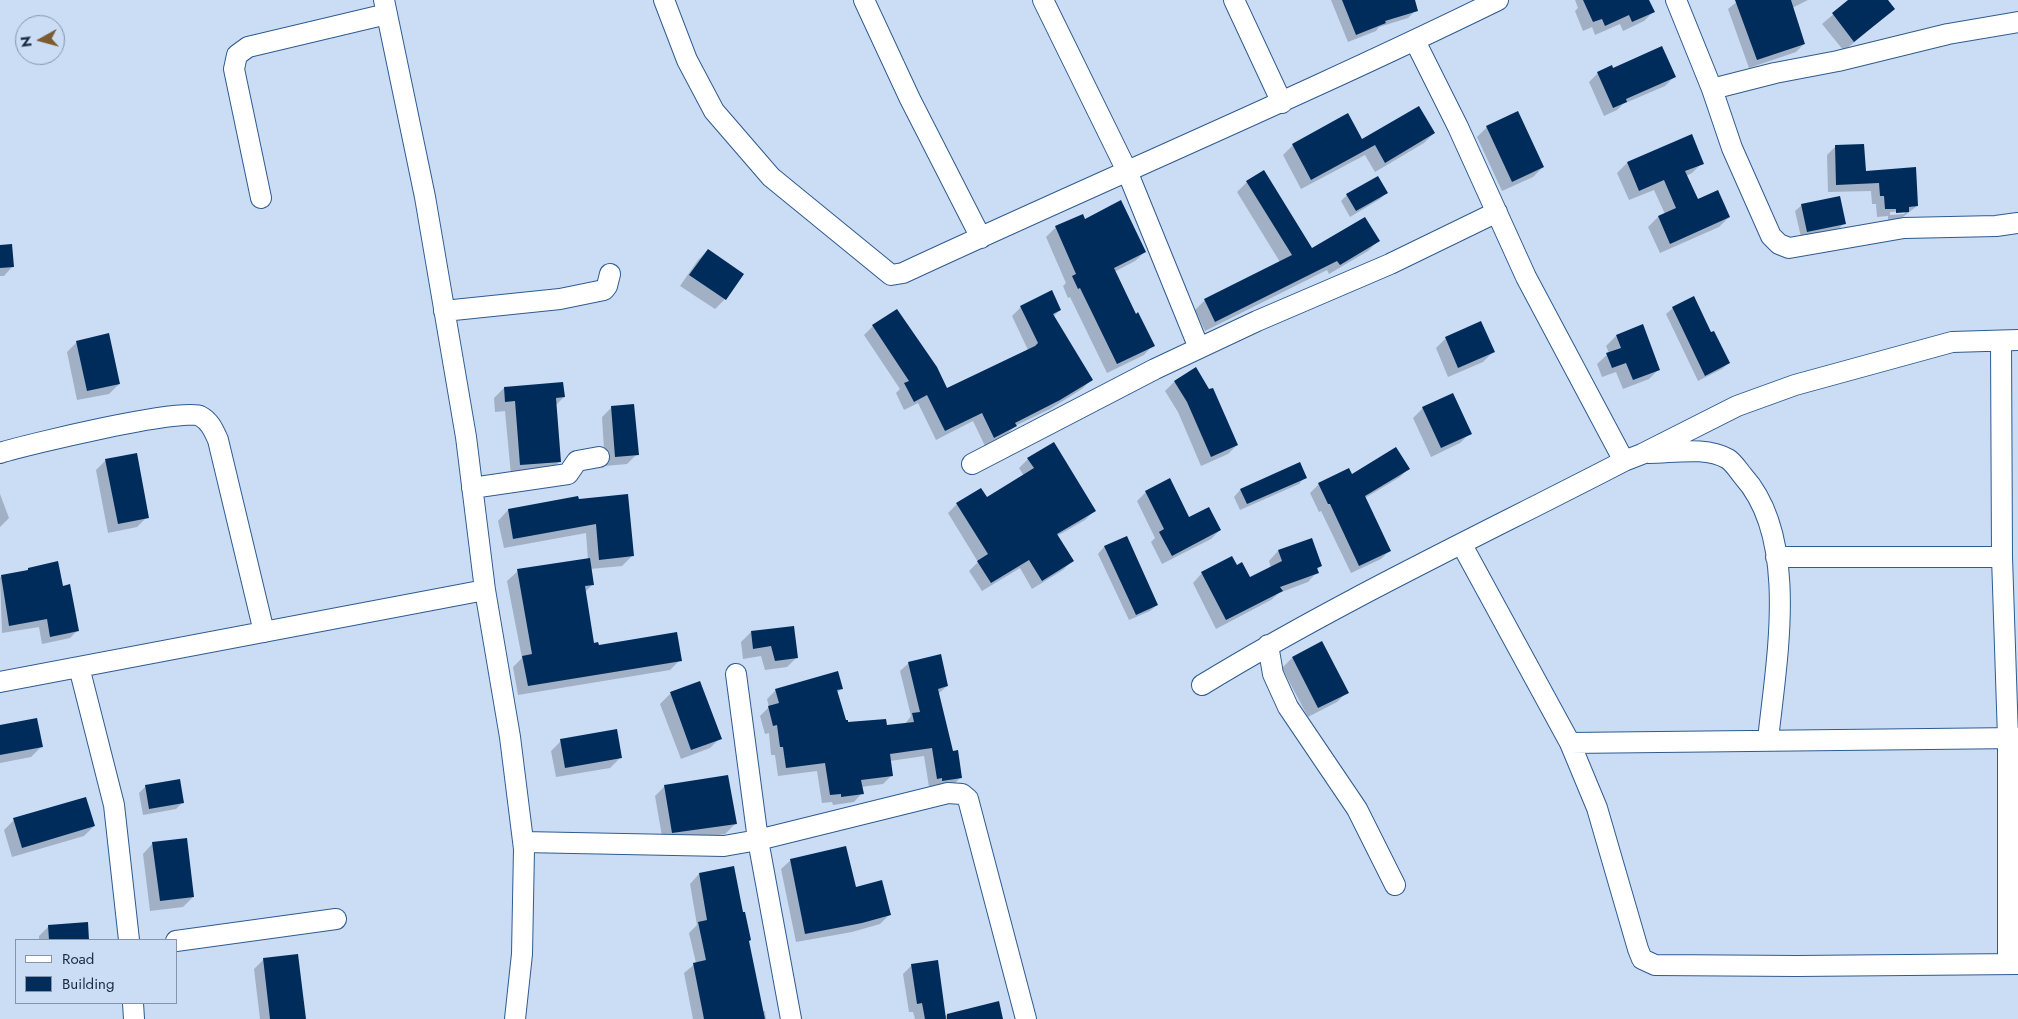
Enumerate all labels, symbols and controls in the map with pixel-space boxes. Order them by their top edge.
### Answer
north arrow [15,15,65,65]
text: N [16,35,37,48]
legend [15,939,178,1004]
text: Road [62,948,94,970]
text: Building [62,973,114,995]

